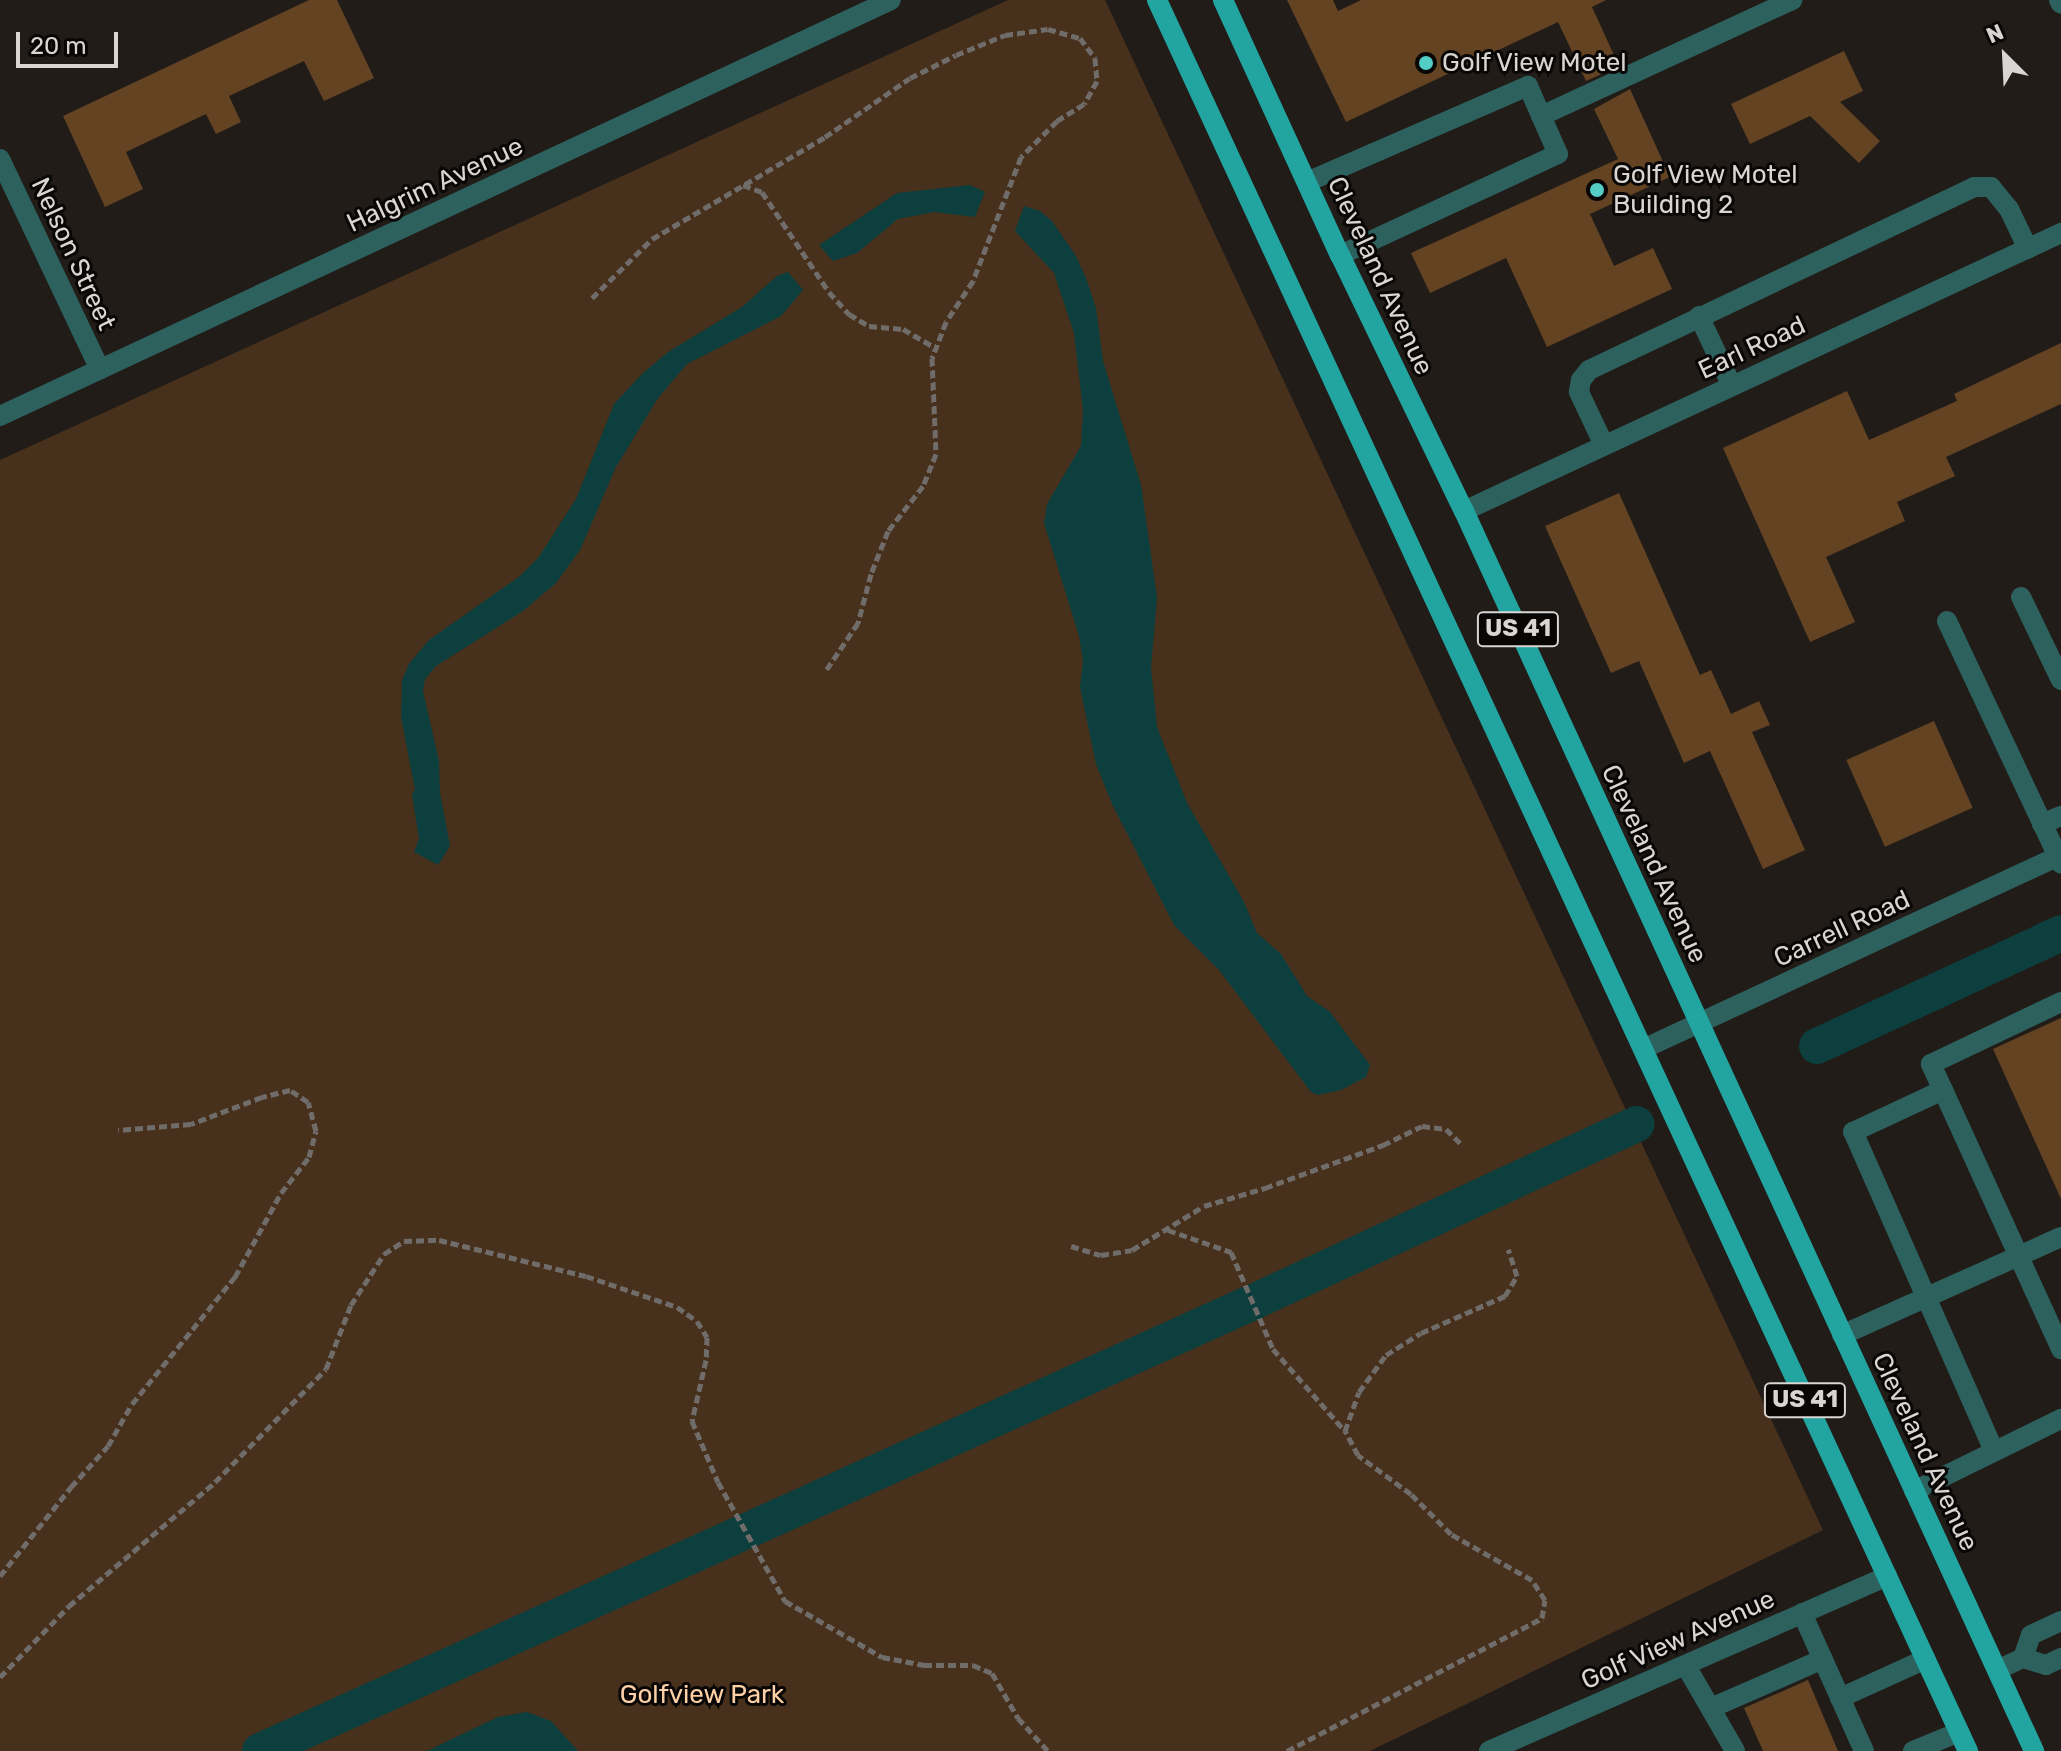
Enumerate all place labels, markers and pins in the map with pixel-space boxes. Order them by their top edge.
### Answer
place label: Golf View Motel [1442,47,1628,79]
marker: Golf View Motel [1417,54,1435,72]
place label: Golf View Motel Building 2 [1613,159,1799,220]
marker: Golf View Motel Building 2 [1588,181,1606,199]

